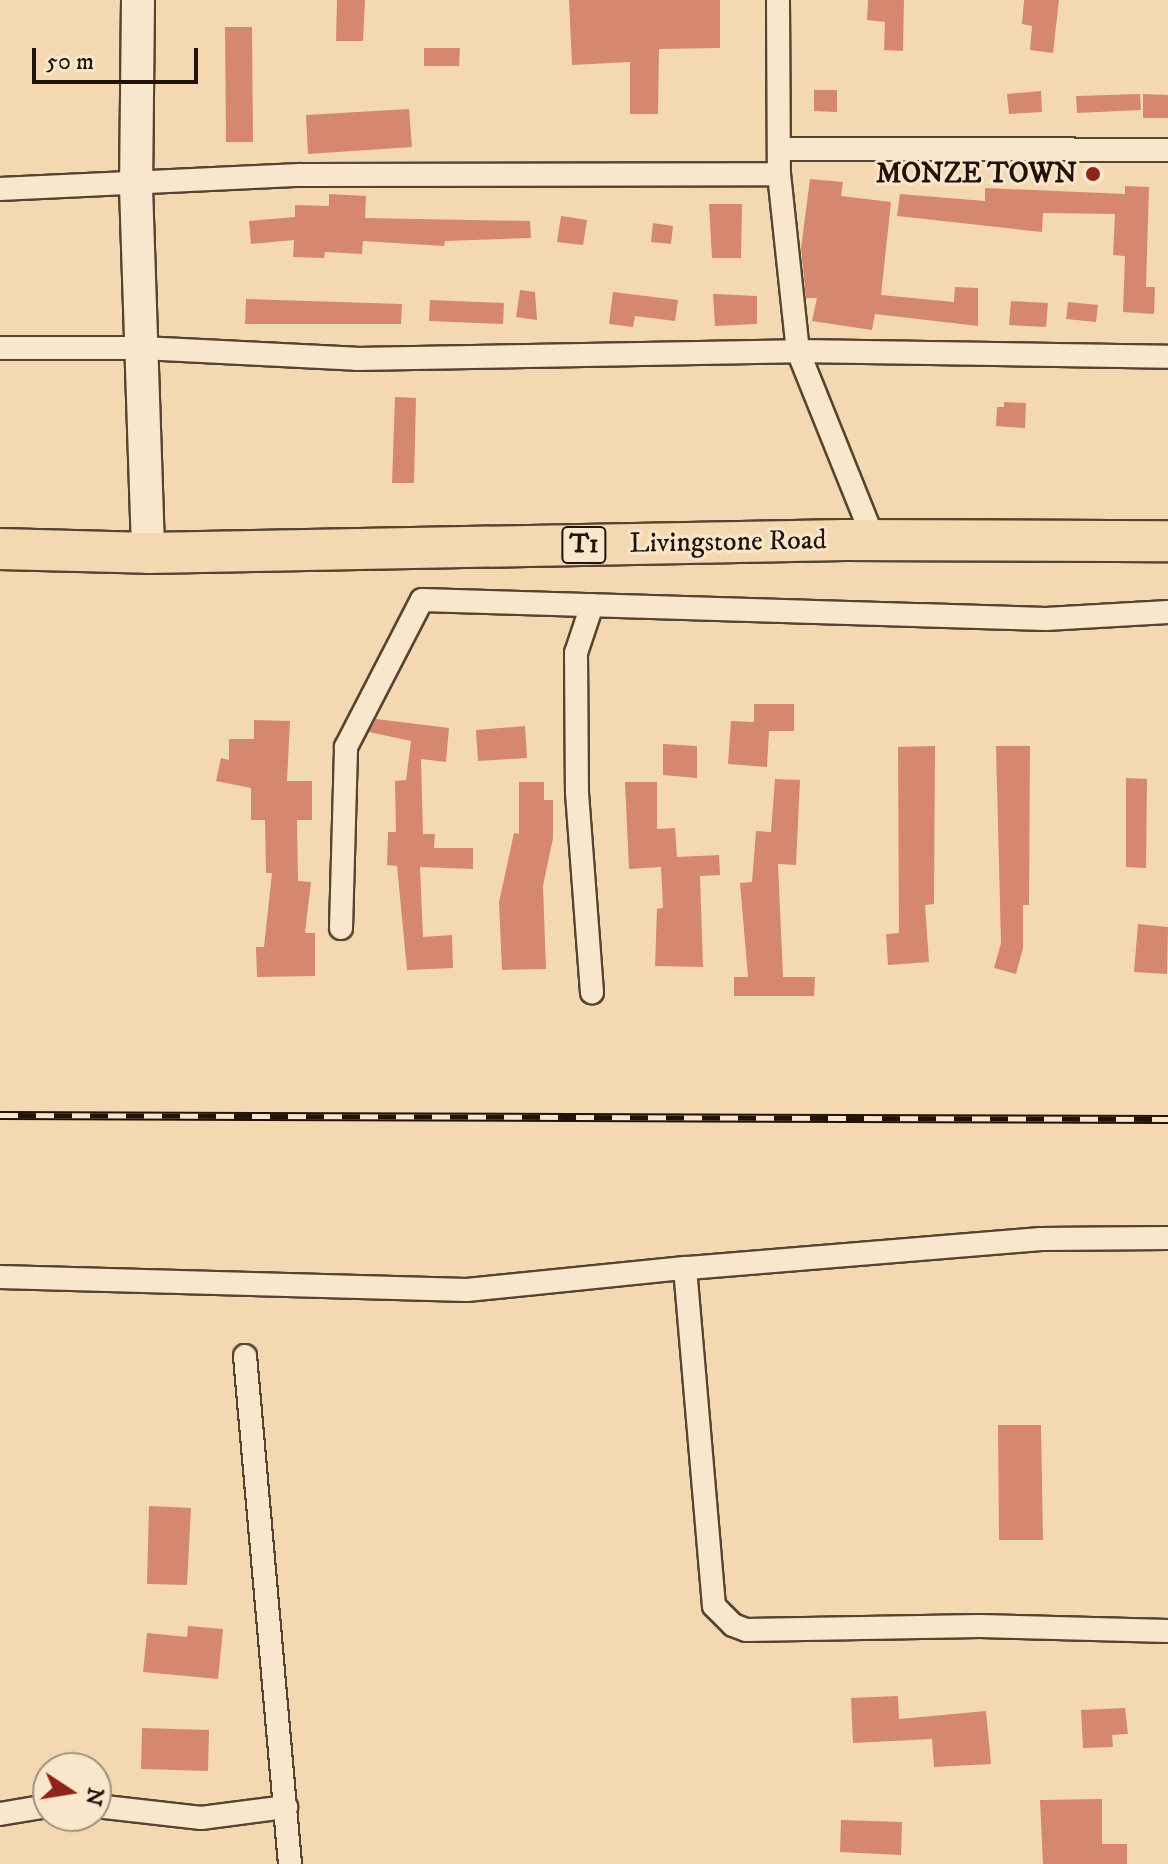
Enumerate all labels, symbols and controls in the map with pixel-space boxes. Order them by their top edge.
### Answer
scale bar [36,32,202,82]
text: 50 m [46,47,94,77]
place label: MONZE TOWN [876,157,1077,191]
marker: MONZE TOWN [1084,165,1102,183]
road number: T1 [560,523,608,567]
street label: Livingstone Road [629,523,827,561]
north arrow [32,1752,112,1832]
text: N [79,1785,109,1808]

